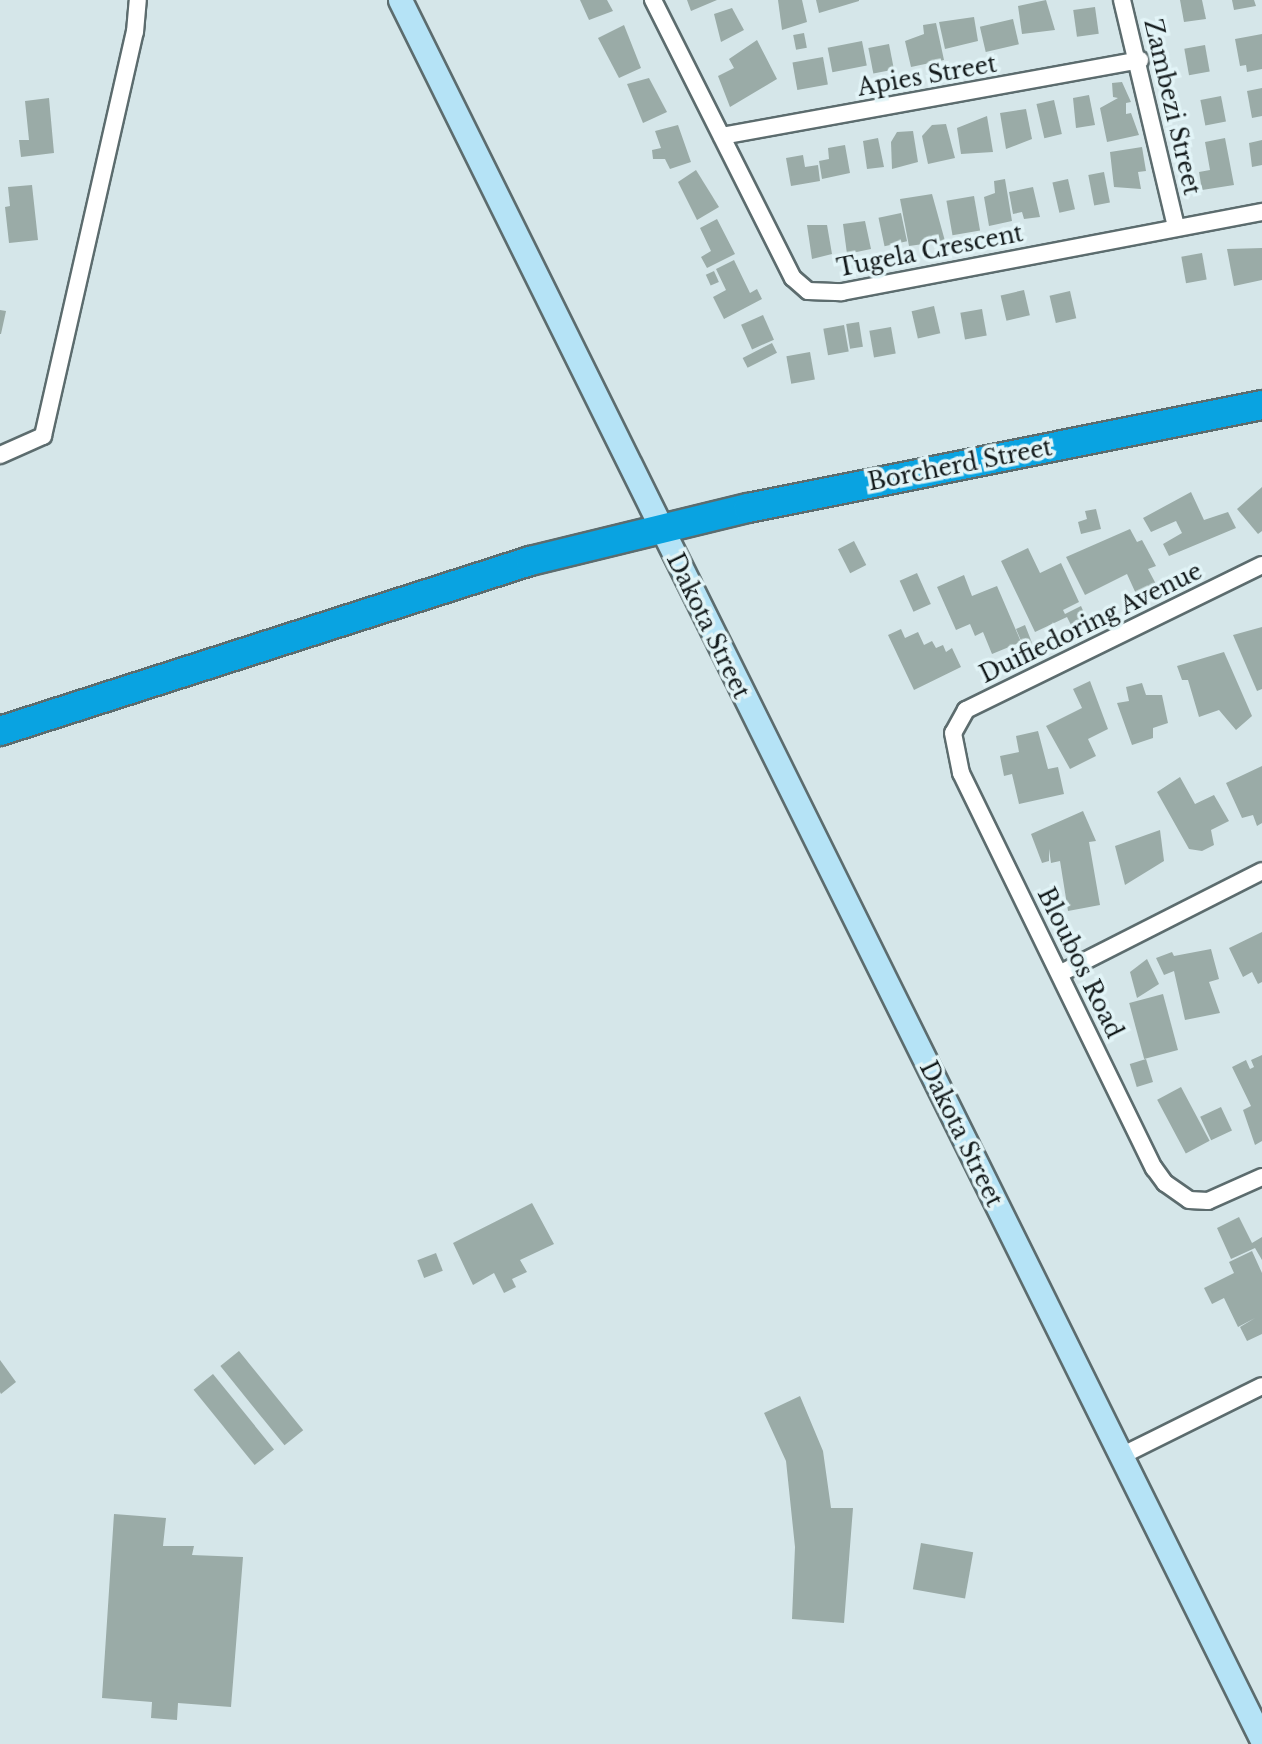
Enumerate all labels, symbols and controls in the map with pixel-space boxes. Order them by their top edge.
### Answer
street label: Zambezi Street [1138,16,1206,198]
street label: Apies Street [855,50,999,102]
street label: Tugela Crescent [835,219,1025,283]
street label: Borcherd Street [866,434,1054,496]
street label: Dakota Street [661,549,755,703]
street label: Duifiedoring Avenue [975,557,1207,689]
street label: Bloubos Road [1032,883,1128,1043]
street label: Dakota Street [914,1057,1008,1211]

